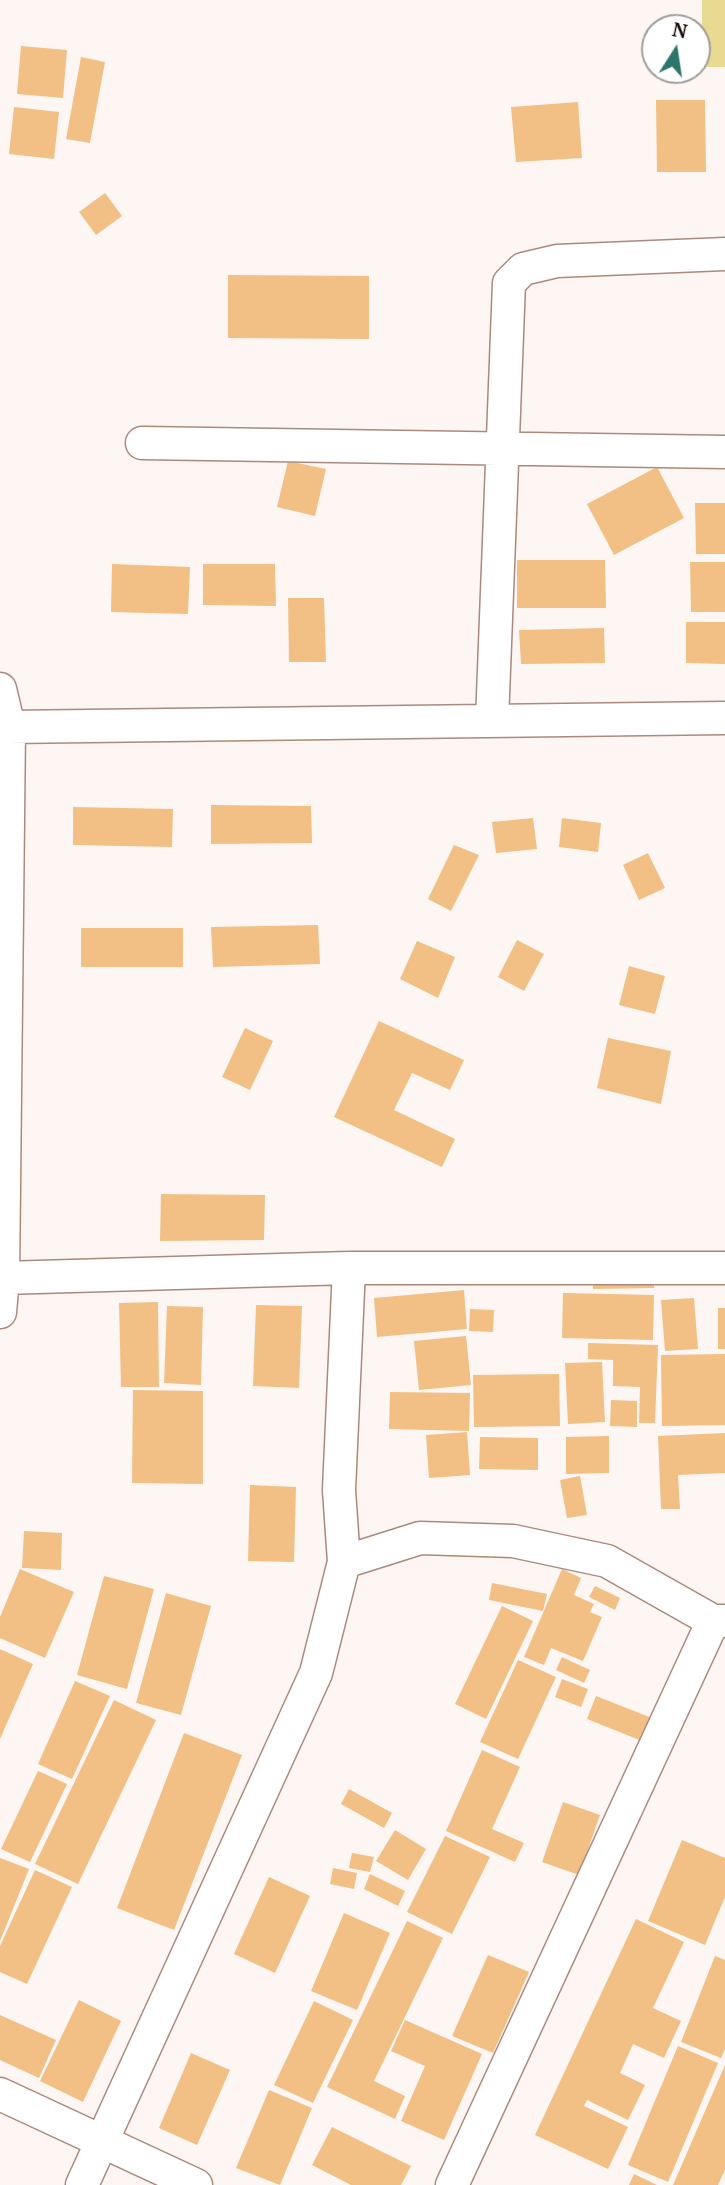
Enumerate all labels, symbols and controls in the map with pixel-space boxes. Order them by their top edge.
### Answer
north arrow [641,14,711,84]
text: N [670,16,690,44]

